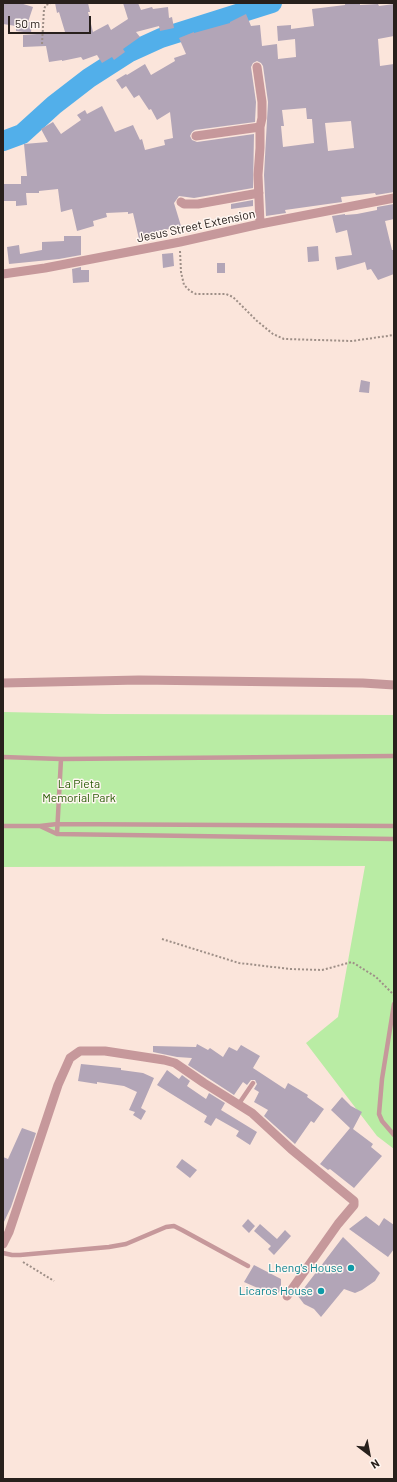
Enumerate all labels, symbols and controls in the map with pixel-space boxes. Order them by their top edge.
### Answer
scale bar [10,8,93,34]
text: 50 m [15,16,40,30]
street label: Jesus Street Extension [136,206,256,246]
park label: La Pieta Memorial Park [42,777,116,805]
place label: Lheng's House [268,1261,343,1275]
marker: Lheng's House [346,1263,356,1273]
place label: Licaros House [239,1284,313,1298]
marker: Licaros House [316,1286,326,1296]
north arrow [349,1434,389,1474]
text: N [369,1457,382,1472]

